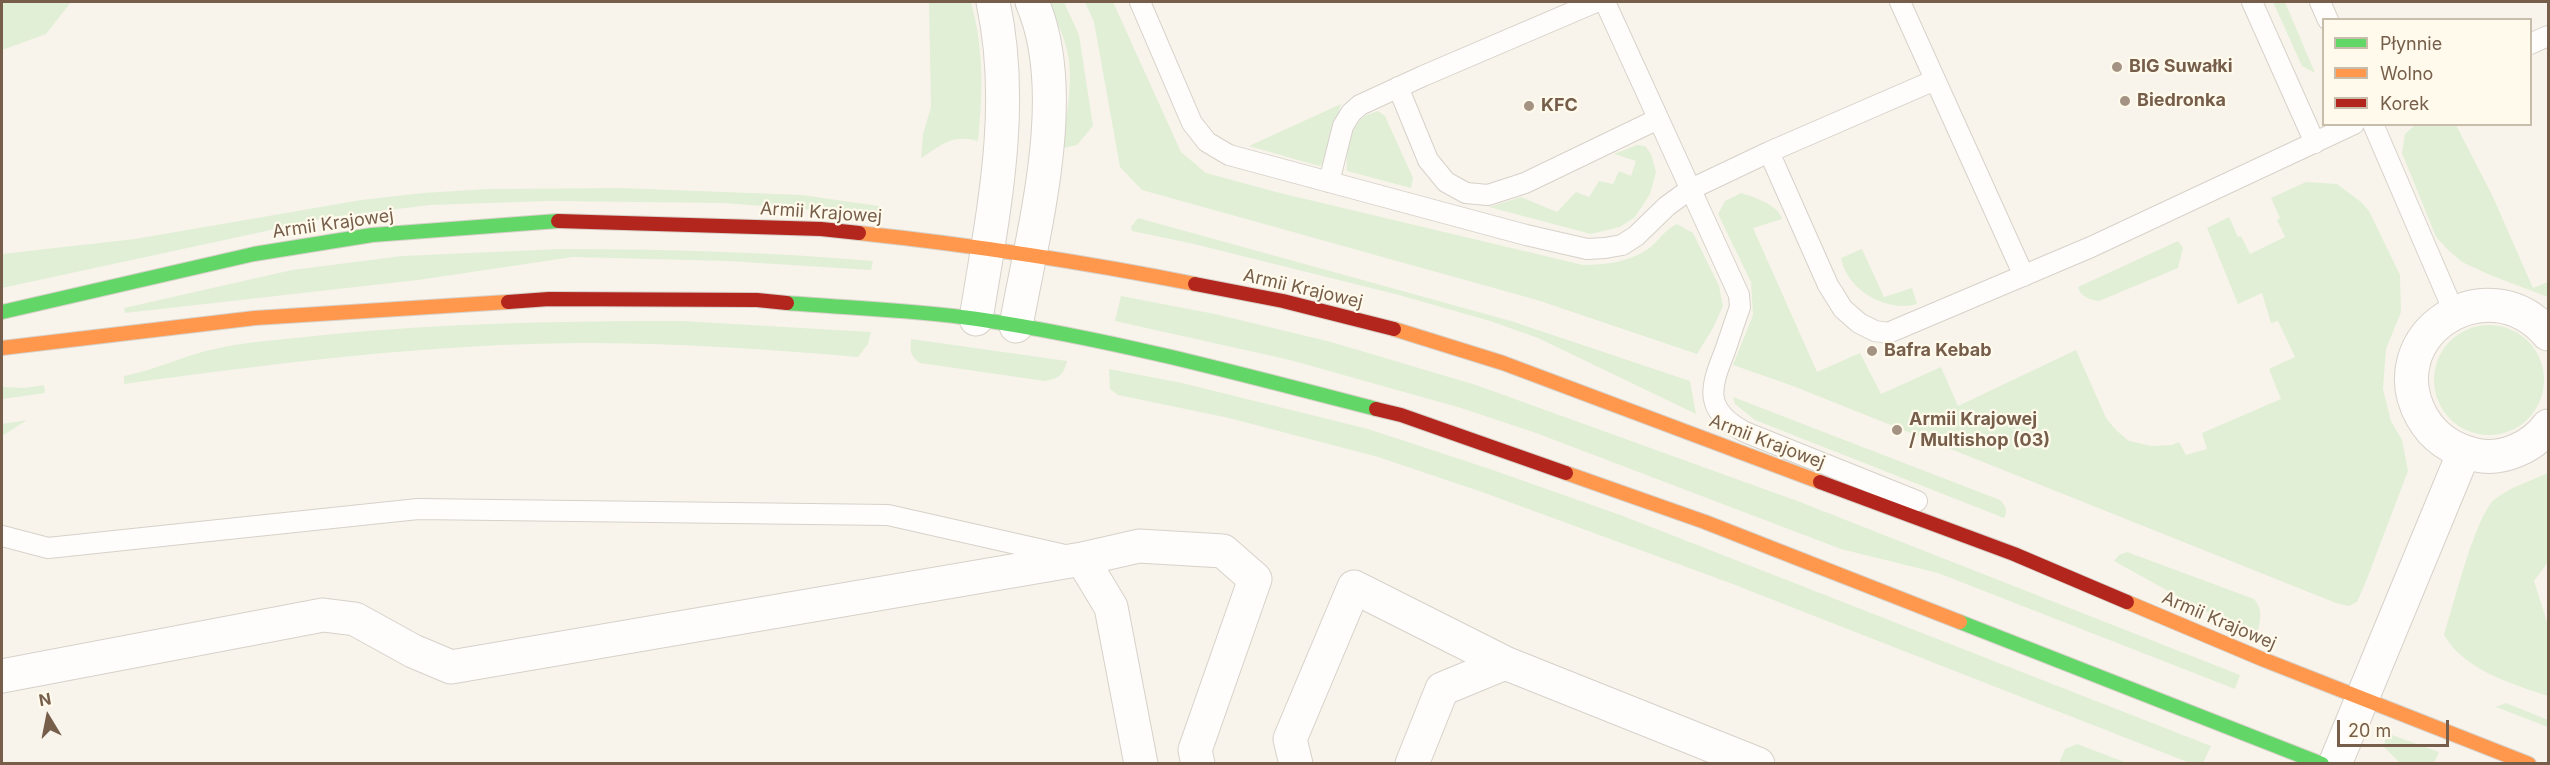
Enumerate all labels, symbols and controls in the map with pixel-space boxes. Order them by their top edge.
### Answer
legend [2322,18,2532,126]
text: Płynnie [2380,33,2442,54]
place label: BIG Suwałki [2129,56,2233,78]
marker: BIG Suwałki [2110,60,2124,74]
text: Wolno [2380,63,2433,84]
place label: Biedronka [2137,90,2226,112]
text: Korek [2380,93,2429,114]
marker: Biedronka [2118,94,2132,108]
place label: KFC [1541,95,1578,117]
marker: KFC [1522,99,1536,113]
street label: Armii Krajowej [759,198,883,228]
street label: Armii Krajowej [271,205,395,243]
street label: Armii Krajowej [1241,265,1365,313]
place label: Bafra Kebab [1884,340,1992,362]
marker: Bafra Kebab [1865,344,1879,358]
place label: Armii Krajowej / Multishop (03) [1909,409,2050,452]
street label: Armii Krajowej [1706,410,1828,474]
marker: Armii Krajowej / Multishop (03) [1890,423,1904,437]
street label: Armii Krajowej [2159,587,2279,655]
north arrow [18,687,78,747]
text: N [37,688,53,710]
scale bar [2340,708,2452,746]
text: 20 m [2348,720,2391,741]

